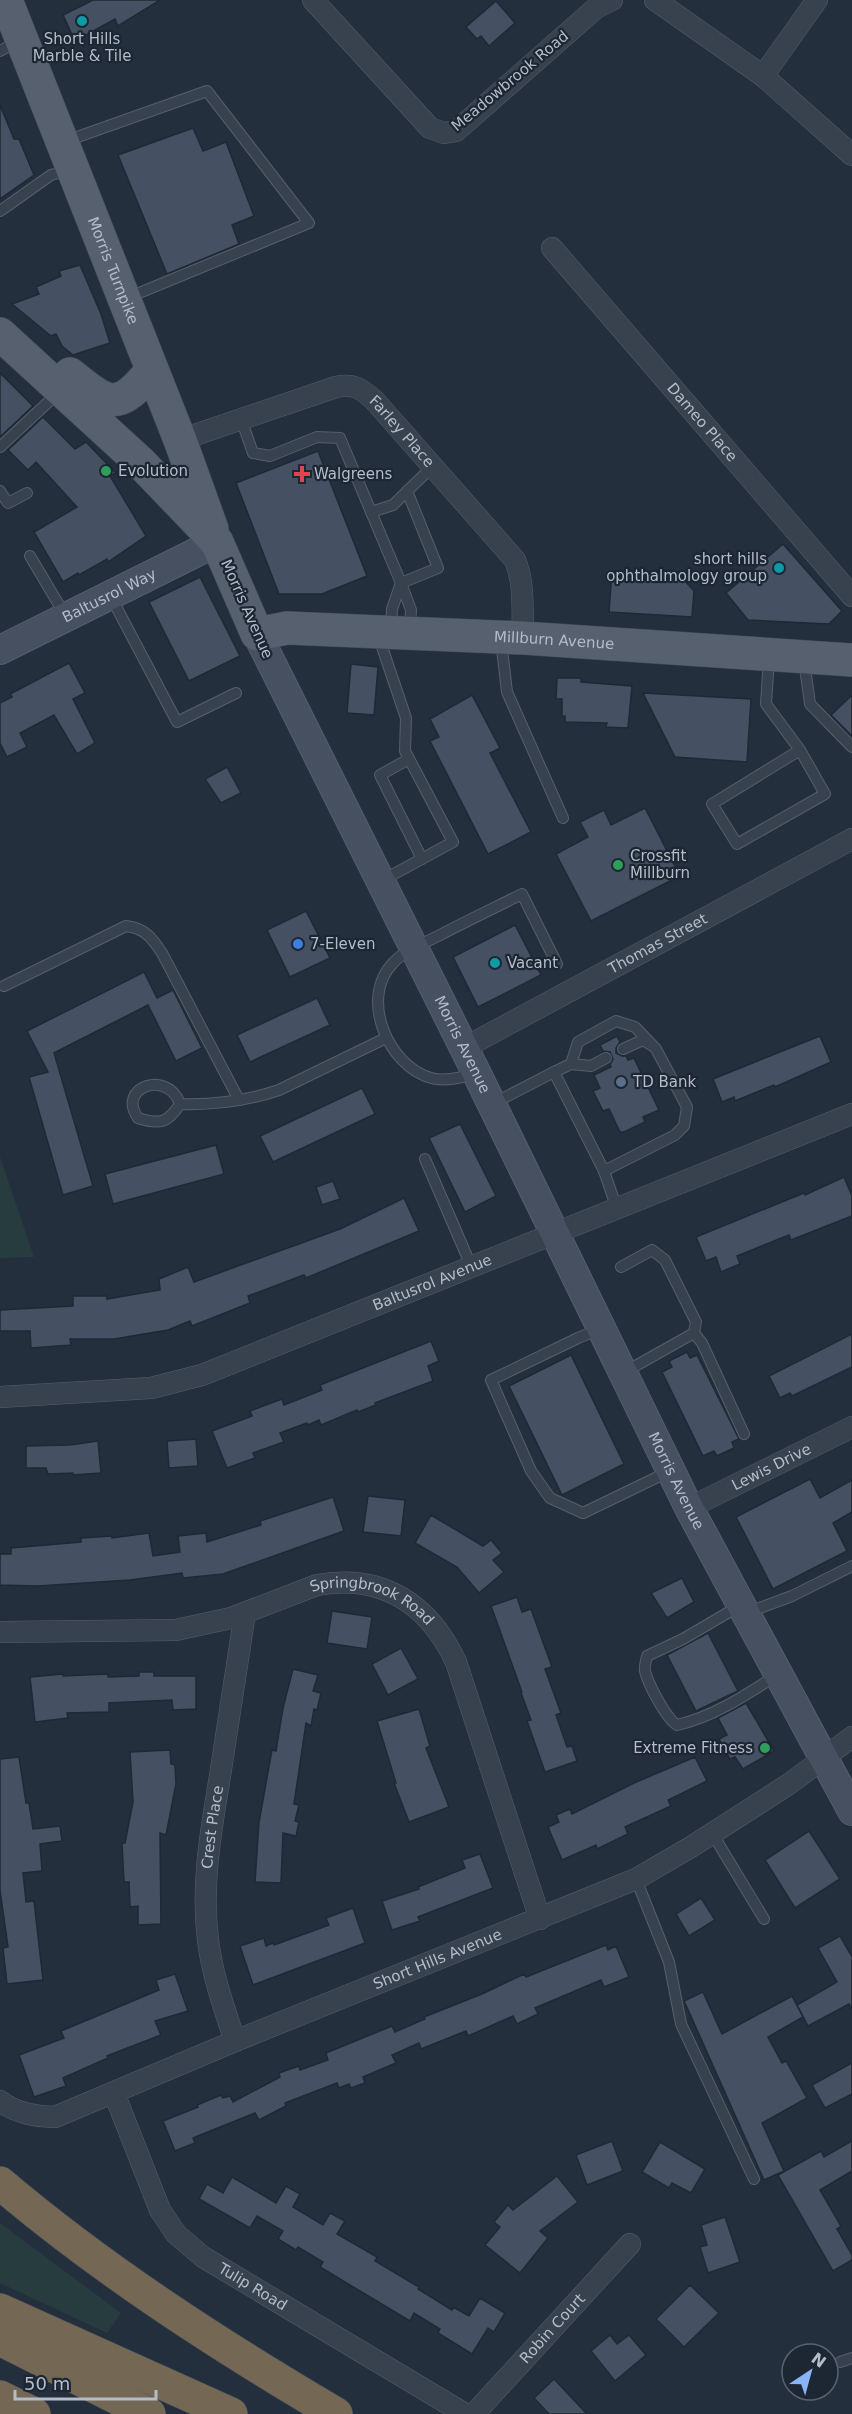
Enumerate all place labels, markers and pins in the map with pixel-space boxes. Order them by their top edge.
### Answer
marker: Short Hills Marble & Tile [75,14,89,28]
place label: Short Hills Marble & Tile [33,30,131,65]
place label: Evolution [118,462,188,480]
marker: Evolution [99,464,113,478]
place label: Walgreens [314,465,393,483]
marker: Walgreens [295,467,309,481]
place label: short hills ophthalmology group [606,550,767,585]
marker: short hills ophthalmology group [772,561,786,575]
place label: Crossfit Millburn [630,847,690,882]
marker: Crossfit Millburn [611,858,625,872]
place label: 7-Eleven [310,935,375,953]
marker: 7-Eleven [291,937,305,951]
place label: Vacant [507,954,558,972]
marker: Vacant [488,956,502,970]
place label: TD Bank [632,1073,696,1091]
marker: TD Bank [614,1075,628,1089]
place label: Extreme Fitness [633,1739,753,1757]
marker: Extreme Fitness [758,1741,772,1755]

